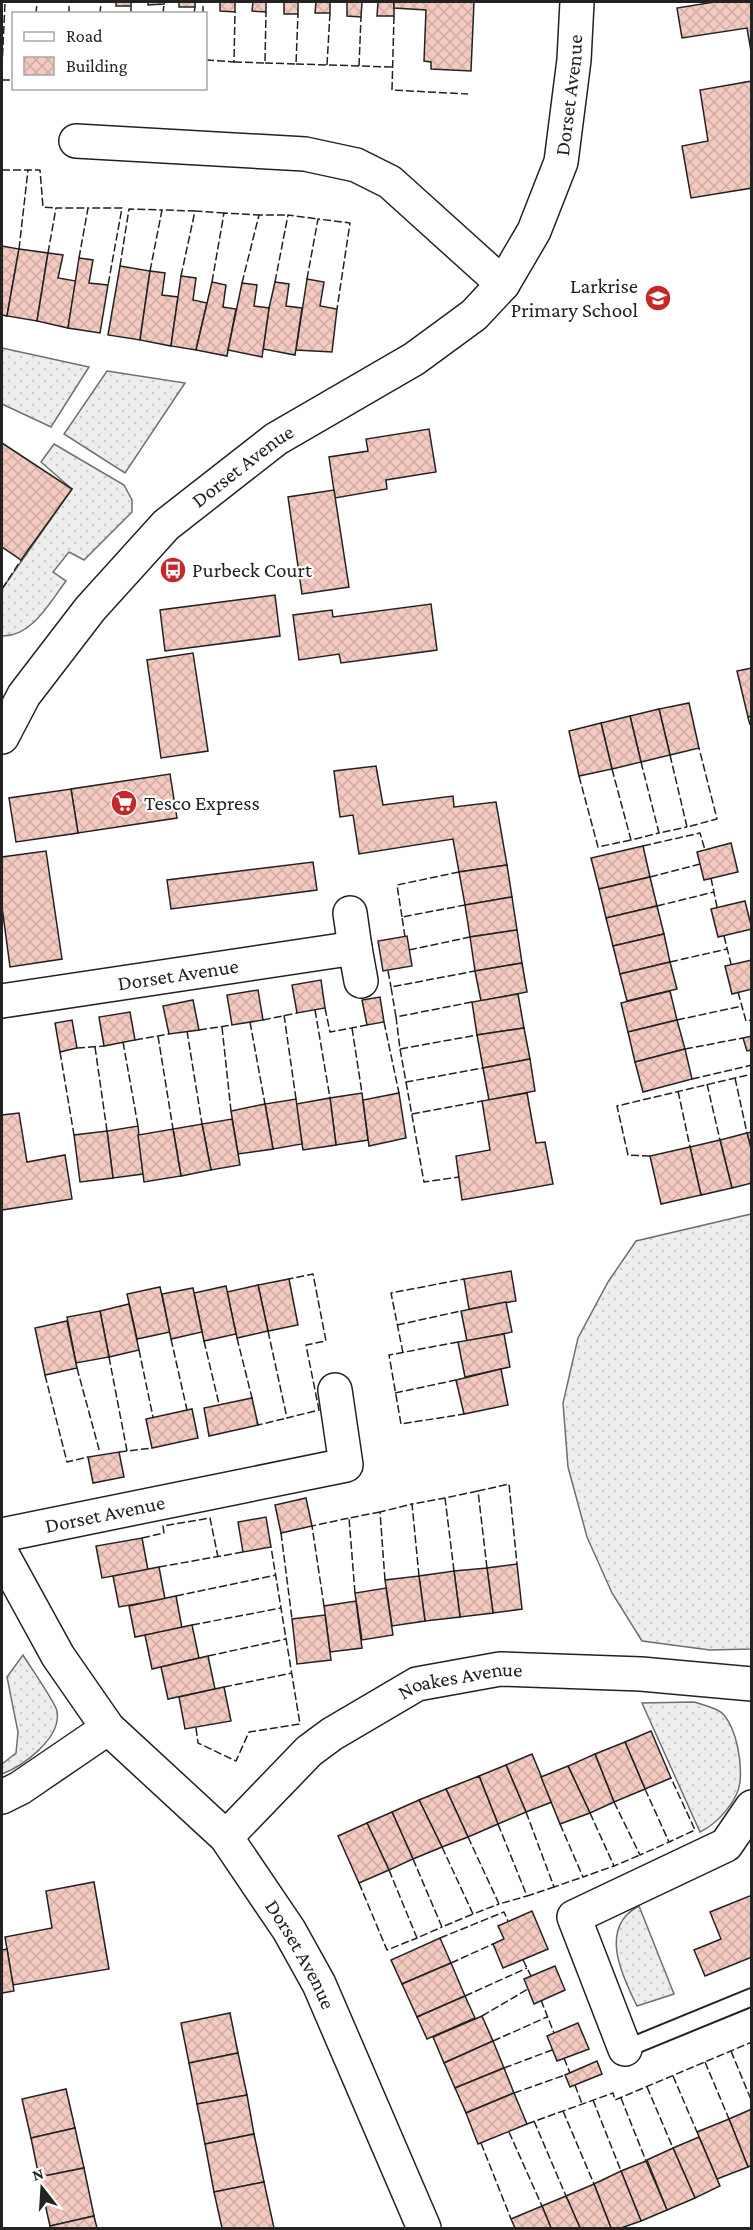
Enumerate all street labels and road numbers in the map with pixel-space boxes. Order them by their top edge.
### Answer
street label: Dorset Avenue [550,34,587,157]
street label: Dorset Avenue [187,419,298,512]
street label: Dorset Avenue [116,954,240,995]
street label: Dorset Avenue [43,1490,167,1538]
street label: Noakes Avenue [393,1657,523,1705]
street label: Dorset Avenue [260,1895,340,2013]

